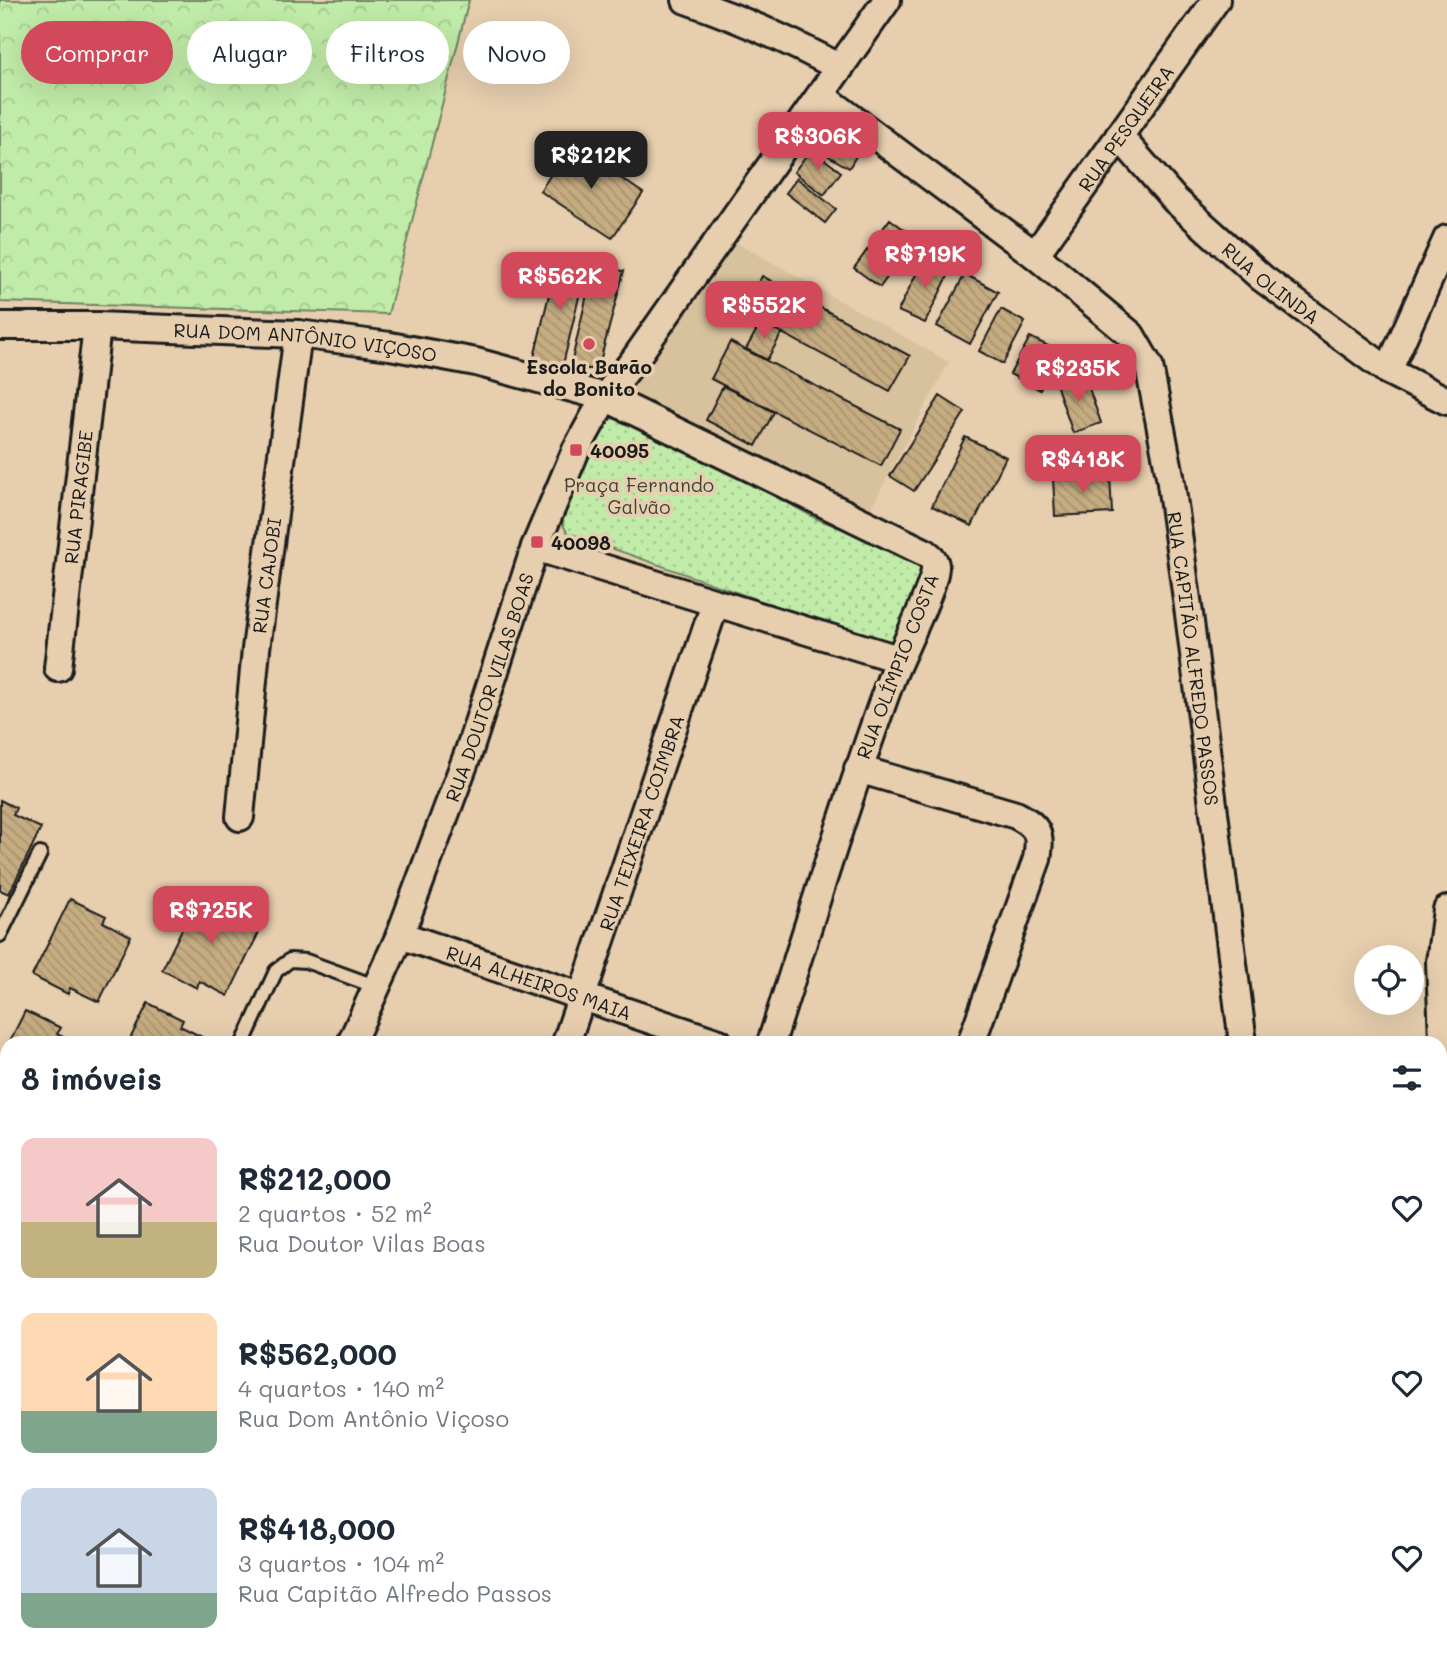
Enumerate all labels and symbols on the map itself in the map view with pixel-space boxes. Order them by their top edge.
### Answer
street label: RUA PESQUEIRA [1072,60,1179,196]
pin: R$306K [761,113,875,172]
pin: R$212K [534,132,648,191]
pin: R$719K [868,230,982,290]
street label: RUA OLINDA [1217,236,1325,329]
pin: R$562K [503,252,617,312]
pin: R$552K [707,282,821,341]
street label: RUA DOM ANTÔNIO VIÇOSO [173,317,439,367]
marker: Escola Barão do Bonito [581,336,597,352]
pin: R$235K [1021,344,1135,404]
place label: Escola Barão do Bonito [526,354,652,401]
street label: RUA PIRAGIBE [57,429,98,565]
pin: R$418K [1026,435,1140,495]
place label: 40095 [590,438,649,463]
marker: 40095 [568,442,584,458]
park label: Praça Fernando Galvão [564,472,714,519]
street label: RUA CAPITÃO ALFREDO PASSOS [1163,510,1225,807]
street label: RUA CAJOBI [246,516,286,635]
place label: 40098 [551,530,611,555]
marker: 40098 [529,534,545,550]
street label: RUA DOUTOR VILAS BOAS [439,569,538,805]
street label: RUA OLÍMPIO COSTA [850,570,944,762]
street label: RUA TEIXEIRA COIMBRA [593,711,689,934]
pin: R$725K [154,886,268,946]
street label: RUA ALHEIROS MAIA [443,939,635,1025]

